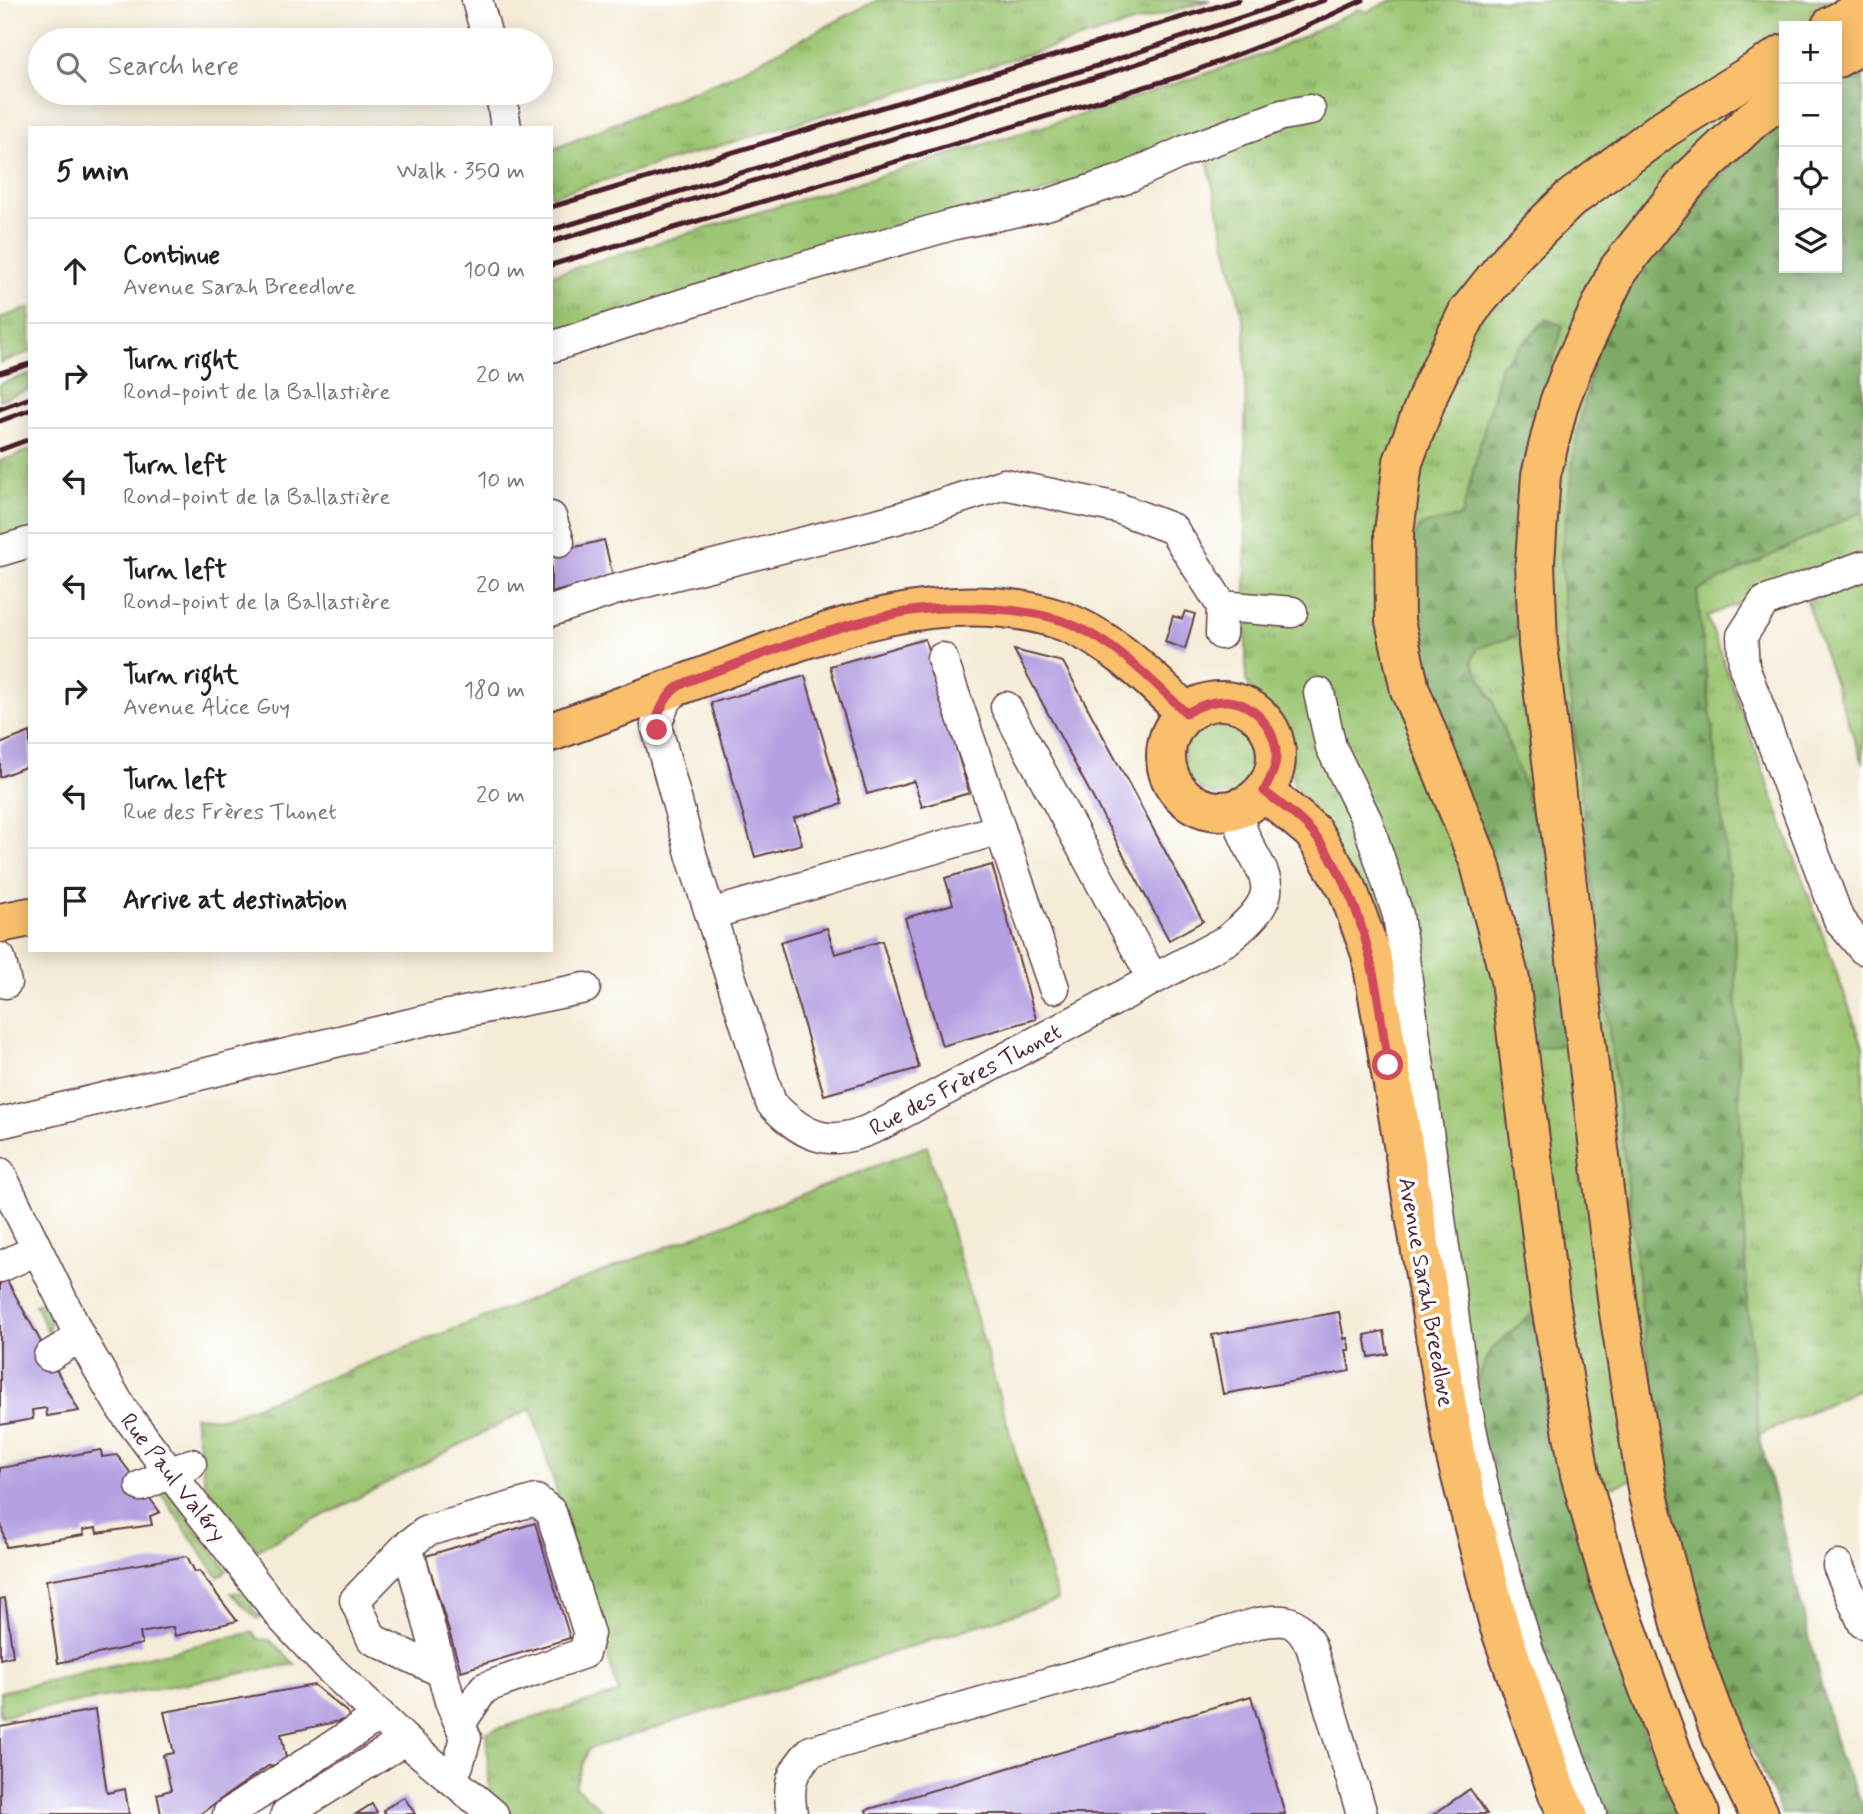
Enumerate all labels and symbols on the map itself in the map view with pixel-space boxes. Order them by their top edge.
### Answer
route end [641,714,672,745]
street label: Rue des Frères Thonet [865,1017,1067,1144]
route start [1372,1049,1403,1080]
street label: Avenue Sarah Breedlove [1390,1175,1460,1410]
street label: Rue Paul Valéry [113,1407,232,1549]

